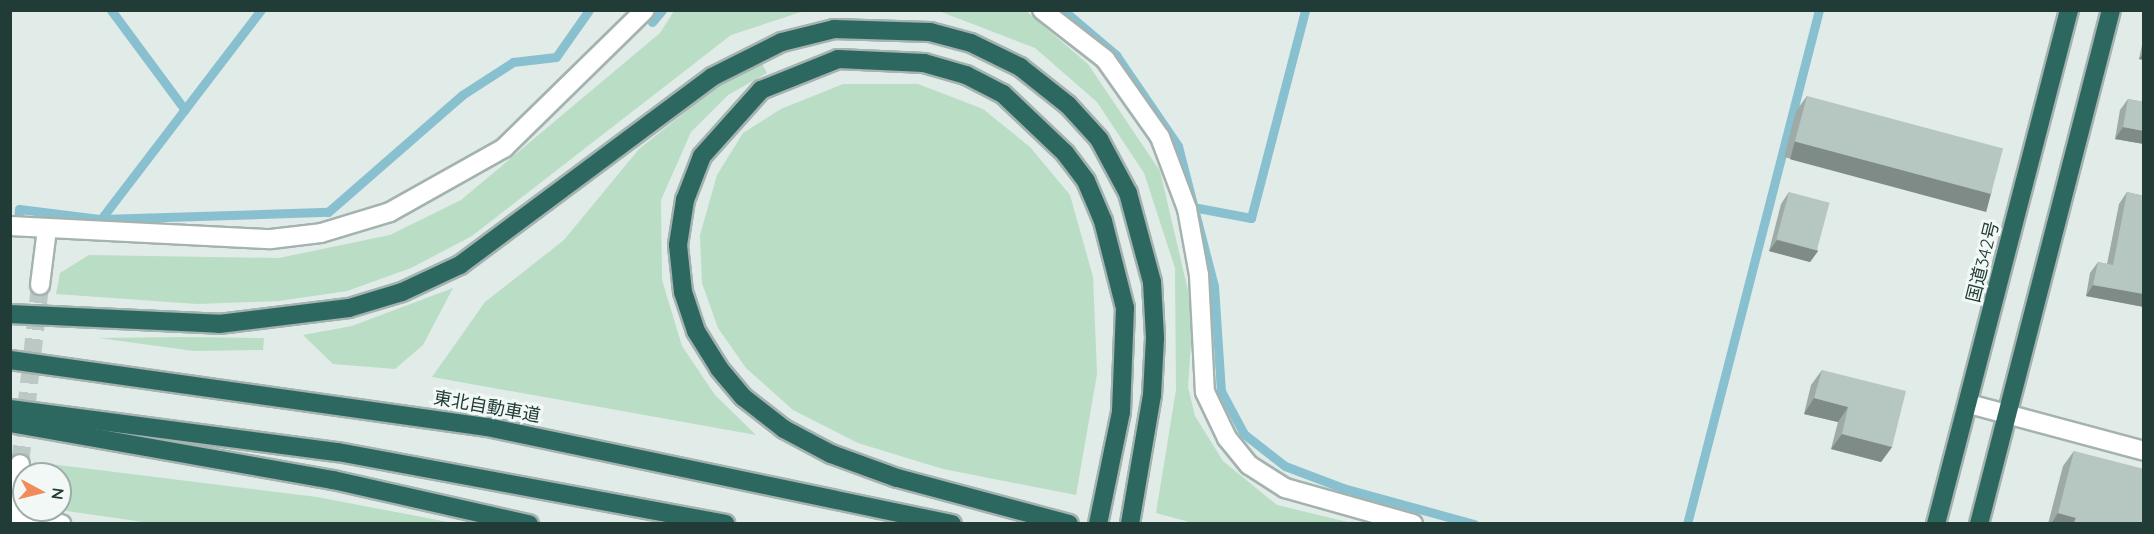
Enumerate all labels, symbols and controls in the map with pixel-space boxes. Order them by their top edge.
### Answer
street label: 国道342号 [1962,219,2004,305]
street label: 東北自動車道 [432,387,542,427]
north arrow [12,462,72,522]
text: N [47,487,69,501]

